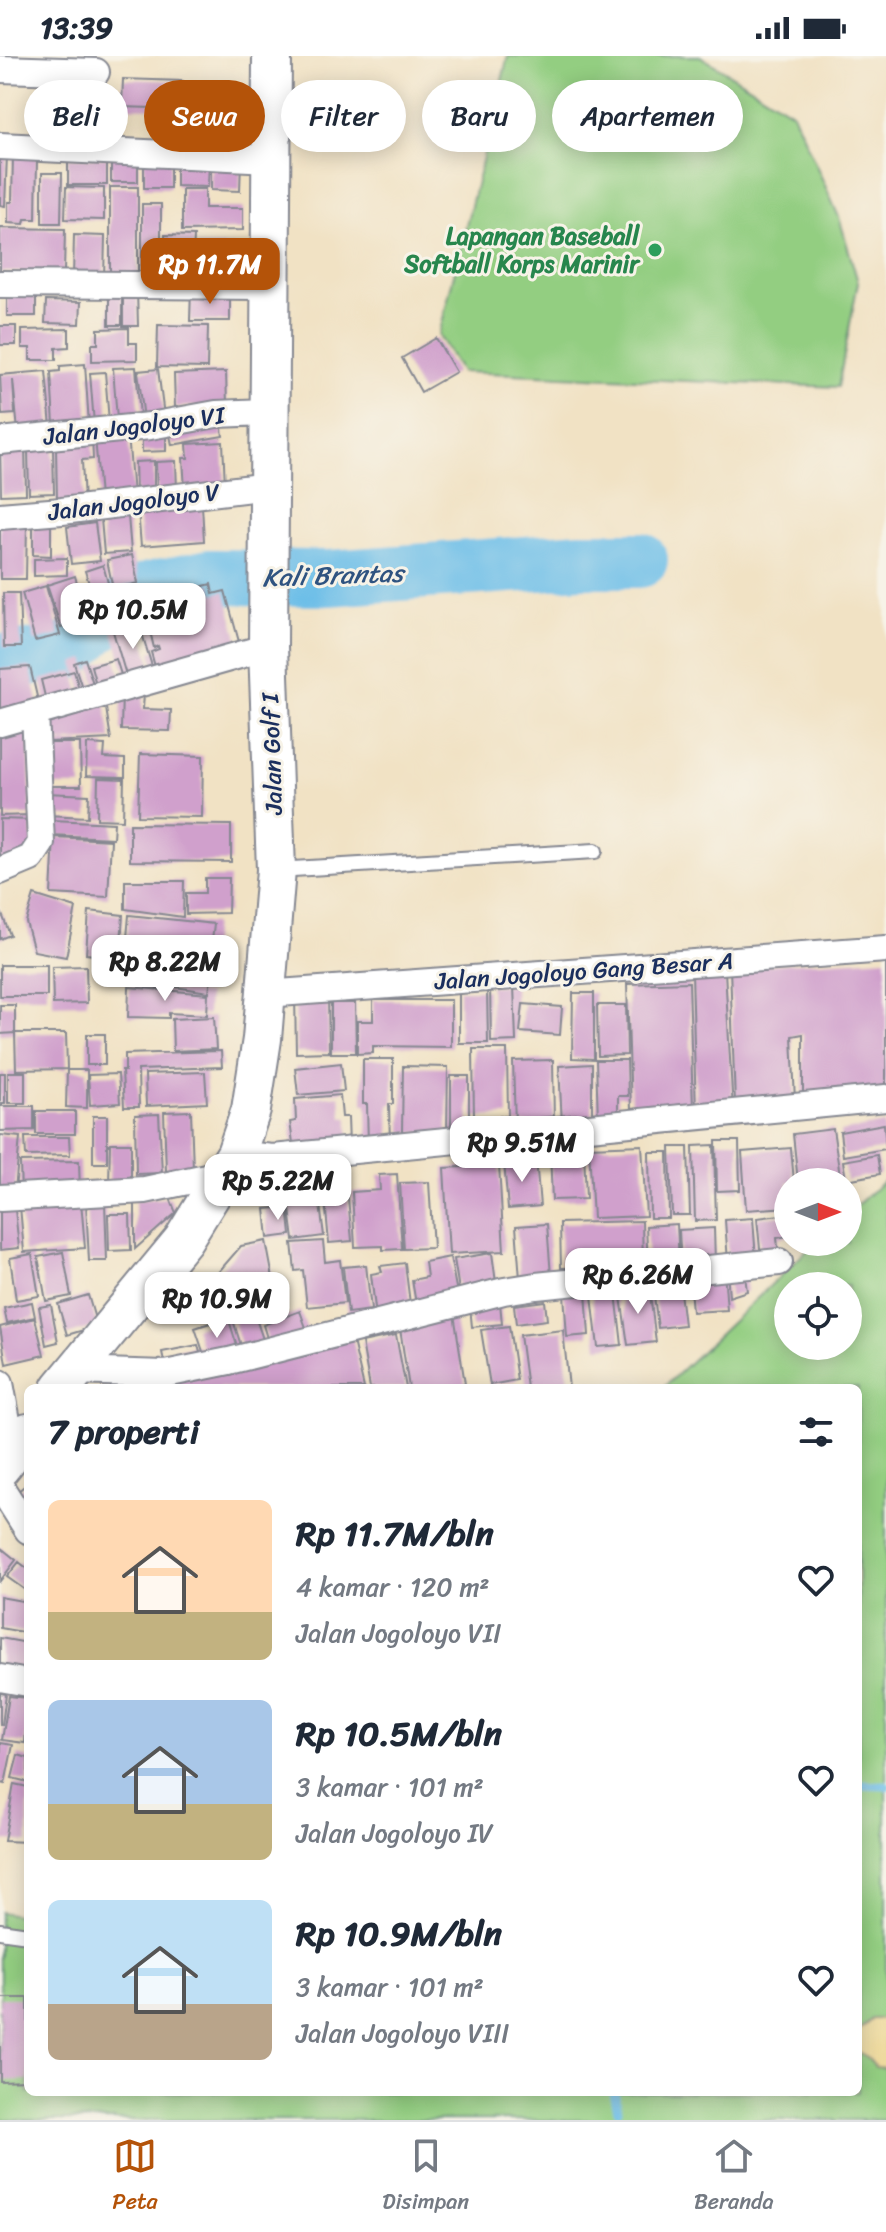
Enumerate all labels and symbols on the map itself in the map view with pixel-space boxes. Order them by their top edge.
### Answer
place label: Lapangan Baseball Softball Korps Marinir [403,215,641,285]
pin: Rp 11.7M [127,238,293,306]
marker: Lapangan Baseball Softball Korps Marinir [646,241,664,259]
street label: Jalan Jogoloyo VI [40,394,228,458]
street label: Jalan Jogoloyo V [45,471,223,533]
water label: Kali Brantas [262,549,407,600]
pin: Rp 10.5M [50,583,216,651]
street label: Jalan Golf I [249,691,295,816]
pin: Rp 8.22M [82,935,248,1003]
street label: Jalan Jogoloyo Gang Besar A [432,940,735,1002]
pin: Rp 9.51M [439,1116,605,1184]
pin: Rp 5.22M [195,1154,361,1222]
north arrow [774,1168,862,1256]
pin: Rp 6.26M [555,1248,721,1316]
pin: Rp 10.9M [134,1272,300,1340]

